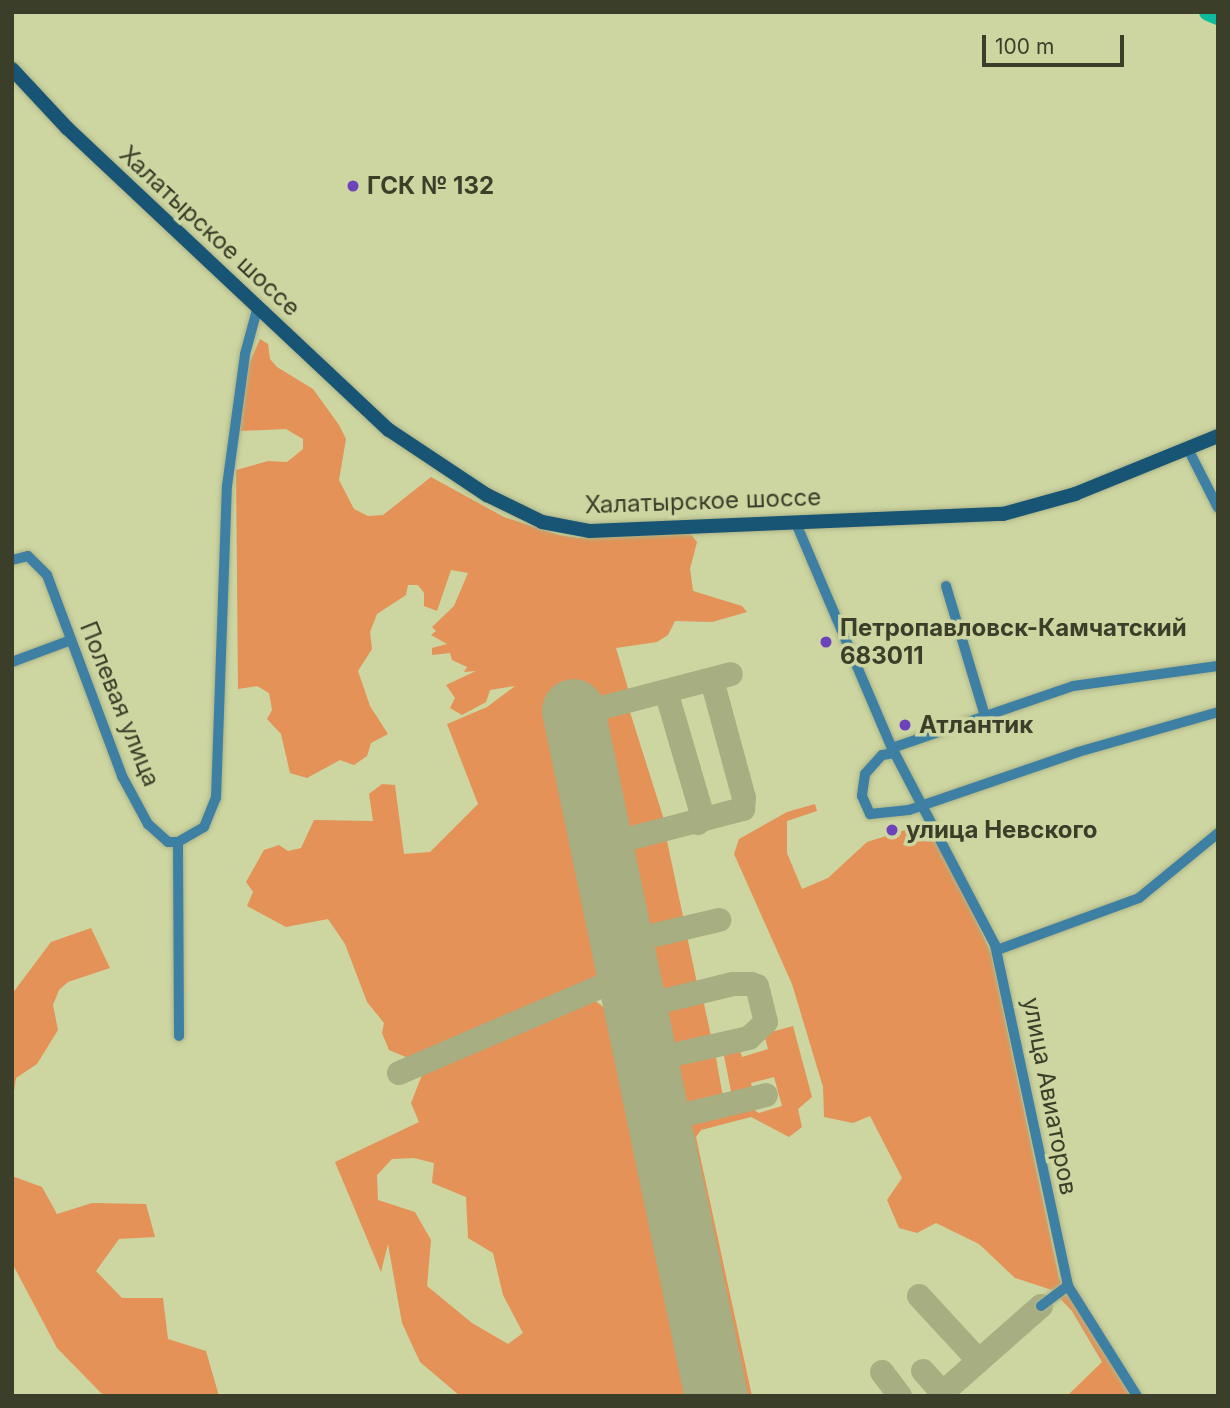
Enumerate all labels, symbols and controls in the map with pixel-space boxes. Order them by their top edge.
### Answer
scale bar [985,21,1127,65]
text: 100 m [995,34,1054,59]
street label: Халатырское шоссе [114,140,306,322]
place label: ГСК № 132 [367,172,494,200]
marker: ГСК № 132 [345,178,361,194]
street label: Халатырское шоссе [584,482,822,520]
place label: Петропавловск-Камчатский 683011 [840,614,1187,670]
street label: Полевая улица [74,617,166,791]
marker: Петропавловск-Камчатский 683011 [818,634,834,650]
place label: Атлантик [919,711,1033,739]
marker: Атлантик [897,717,913,733]
place label: улица Невского [906,816,1098,844]
marker: улица Невского [884,822,900,838]
street label: улица Авиаторов [1017,995,1083,1197]

